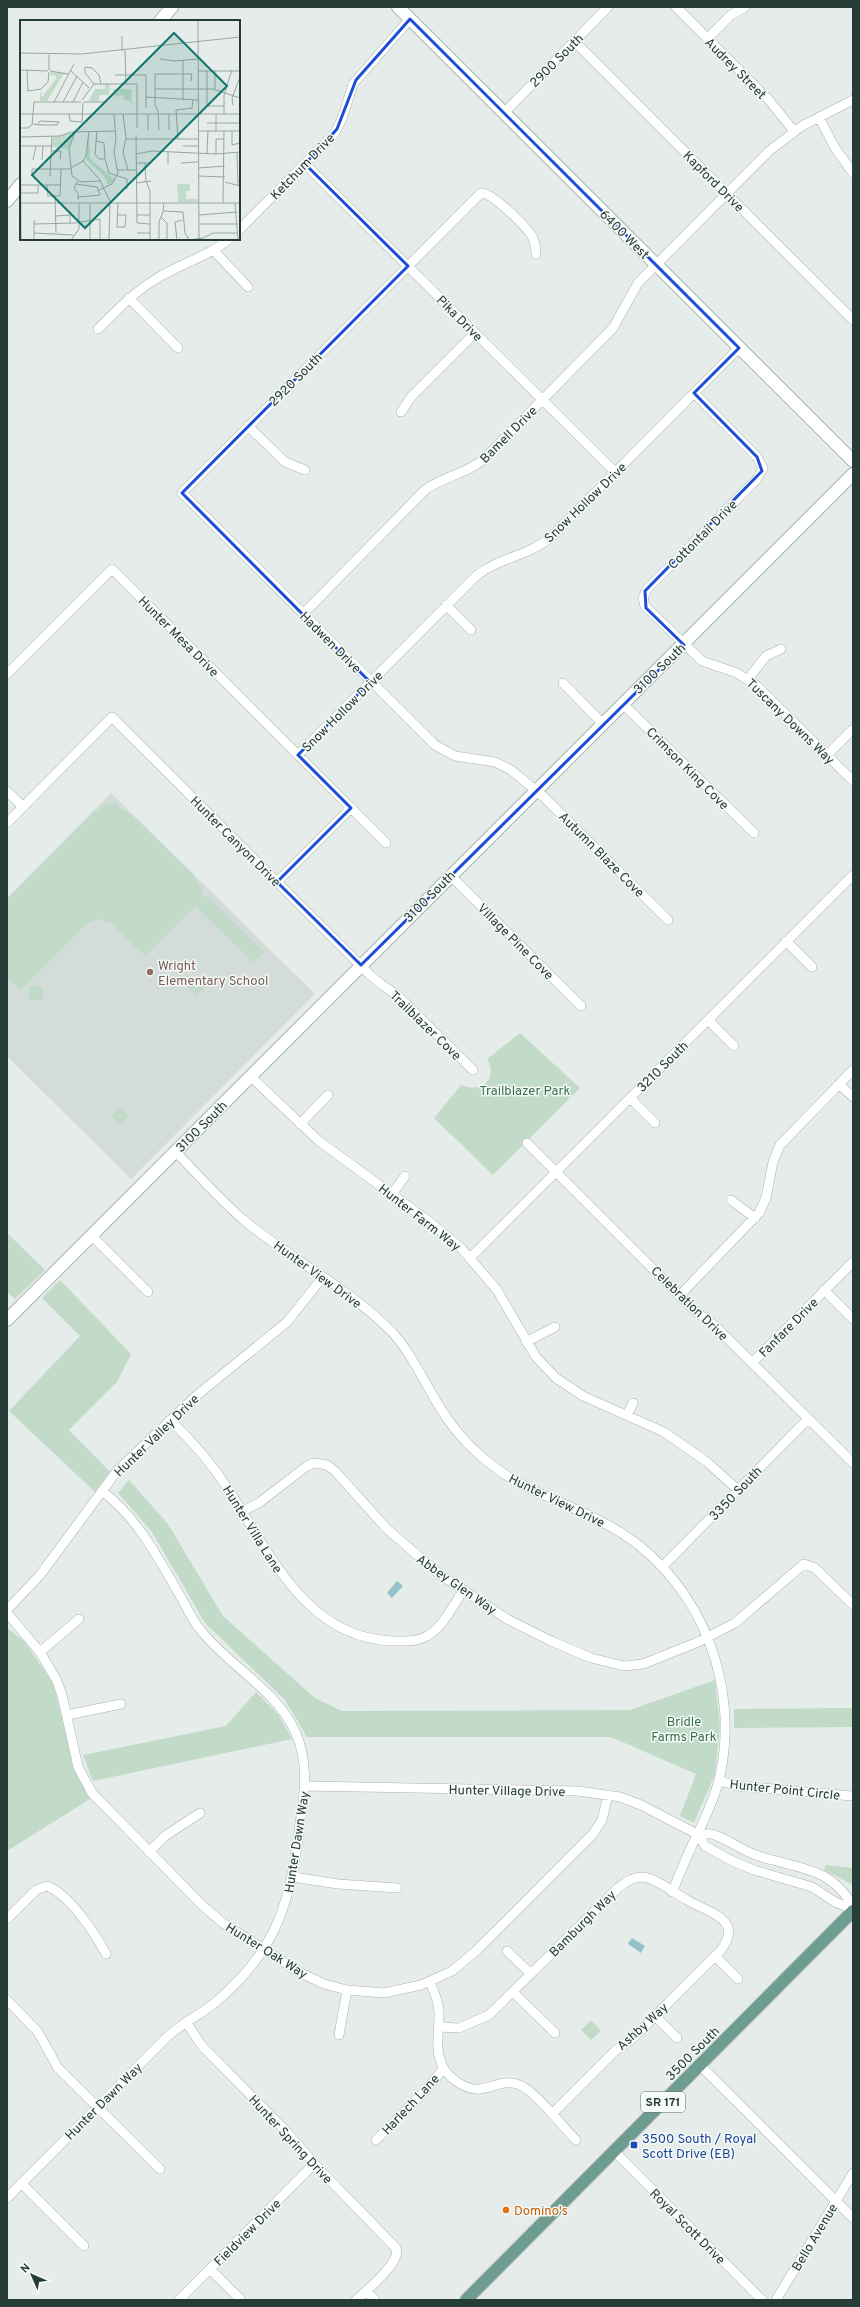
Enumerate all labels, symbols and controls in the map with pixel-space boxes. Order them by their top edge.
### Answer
inset map [20,20,240,240]
street label: 2900 South [527,31,588,92]
street label: Audrey Street [700,35,769,104]
street label: Ketchum Drive [268,131,339,204]
street label: Kapford Drive [679,149,746,216]
street label: 6400 West [595,207,652,264]
street label: Pika Drive [432,293,485,346]
street label: 2920 South [266,350,327,411]
street label: Bamell Drive [477,403,541,467]
street label: Snow Hollow Drive [542,460,631,547]
street label: Cottontail Drive [665,497,741,573]
street label: Hunter Mesa Drive [134,594,221,681]
street label: Hadwen Drive [295,609,364,678]
street label: 3100 South [631,641,690,698]
street label: Snow Hollow Drive [299,668,387,756]
street label: Tuscany Downs Way [742,676,837,769]
street label: Crimson King Cove [642,725,731,814]
street label: Hunter Canyon Drive [186,794,283,891]
street label: Autumn Blaze Cove [555,809,647,901]
street label: 3100 South [401,868,460,927]
street label: Village Pine Cove [473,901,556,984]
place label: Wright Elementary School [158,959,268,990]
marker: Wright Elementary School [145,967,155,977]
street label: Trailblazer Cove [386,988,464,1065]
street label: 3210 South [634,1038,692,1096]
park label: Trailblazer Park [480,1084,571,1100]
street label: 3100 South [173,1098,232,1157]
street label: Hunter Farm Way [374,1181,463,1256]
street label: Hunter View Drive [270,1238,364,1313]
street label: Celebration Drive [647,1264,730,1345]
street label: Fanfare Drive [756,1295,822,1361]
street label: Hunter Valley Drive [112,1392,203,1481]
street label: 3350 South [707,1464,766,1525]
street label: Hunter View Drive [505,1472,607,1532]
street label: Hunter Villa Lane [218,1483,285,1577]
street label: Abbey Glen Way [413,1552,499,1619]
park label: Bridle Farms Park [651,1715,717,1746]
street label: Hunter Point Circle [729,1777,841,1805]
street label: Hunter Village Drive [448,1783,566,1801]
street label: Hunter Dawn Way [282,1790,314,1894]
street label: Bamburgh Way [547,1888,620,1961]
street label: Hunter Oak Way [222,1920,310,1983]
street label: Ashby Way [614,2000,672,2055]
street label: 3500 South [663,2024,724,2085]
street label: Hunter Dawn Way [62,2060,146,2144]
street label: Harlech Lane [379,2072,444,2139]
road number: SR 171 [641,2092,685,2112]
street label: Hunter Spring Drive [244,2093,335,2188]
place label: 3500 South / Royal Scott Drive (EB) [642,2132,756,2163]
marker: 3500 South / Royal Scott Drive (EB) [629,2140,639,2150]
street label: Royal Scott Drive [646,2186,728,2268]
street label: Fieldview Drive [212,2197,285,2270]
street label: Bello Avenue [789,2201,842,2275]
place label: Domino's [514,2204,568,2220]
marker: Domino's [501,2205,511,2215]
north arrow [12,2255,52,2295]
text: N [18,2261,33,2276]

